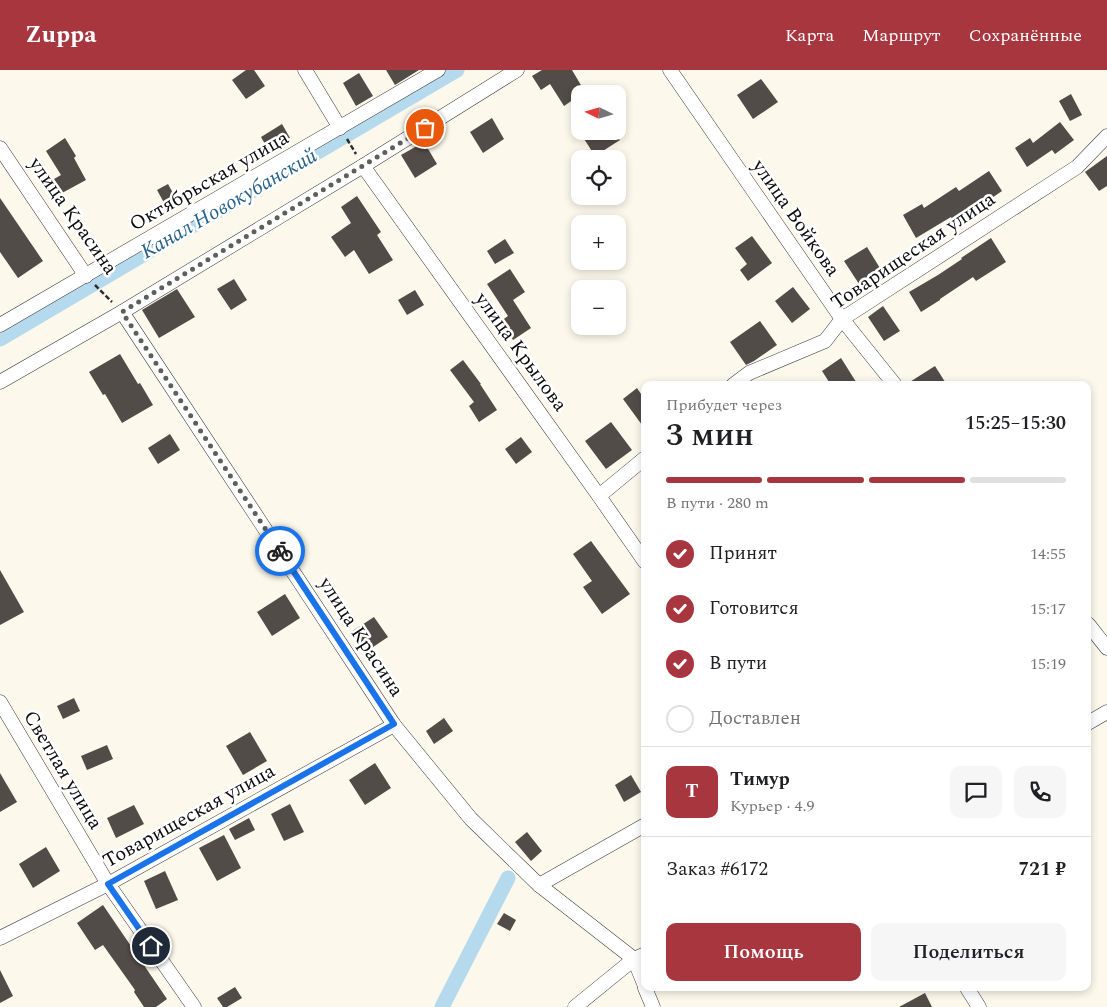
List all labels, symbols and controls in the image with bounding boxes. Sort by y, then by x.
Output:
text: Zuppa [25,17,97,53]
text: Карта [785,22,834,49]
text: Маршрут [862,22,941,49]
text: Сохранённые [969,22,1082,49]
north arrow [571,85,626,140]
map controls [571,85,626,335]
pin [404,107,446,149]
icon: bag [411,114,439,142]
street label: Октябрьская улица [124,123,295,239]
water label: Канал Новокубанский [135,140,323,268]
street label: улица Красина [21,150,125,281]
button: locate [571,150,626,205]
street label: улица Войкова [744,152,848,283]
street label: Товарищеская улица [825,185,1002,317]
button: + [571,215,626,270]
button: − [571,280,626,335]
street label: улица Крылова [467,285,575,418]
text: Прибудет через [666,393,782,417]
text: 15:25–15:30 [965,409,1066,438]
text: 3 мин [666,411,754,460]
text: В пути · 280 m [666,491,769,515]
courier [255,526,305,576]
icon: bike [266,537,294,565]
text: Принят [709,539,777,568]
icon: check [666,540,694,568]
text: 14:55 [1030,542,1066,566]
street label: улица Красина [310,570,411,703]
text: Готовится [709,594,799,623]
icon: check [666,595,694,623]
text: 15:17 [1030,597,1066,621]
text: В пути [709,649,767,678]
icon: check [666,650,694,678]
text: 15:19 [1030,652,1066,676]
text: Доставлен [709,704,801,733]
street label: Светлая улица [16,705,111,835]
street label: Товарищеская улица [97,756,281,876]
text: Тимур [730,765,790,794]
button: chat [950,766,1002,818]
button: phone [1014,766,1066,818]
text: Т [685,777,699,806]
text: Курьер · 4.9 [730,794,815,818]
text: Заказ #6172 [666,855,768,884]
text: 721 ₽ [1019,855,1066,884]
button: Помощь [666,923,861,981]
button: Поделиться [871,923,1066,981]
pin [130,925,172,967]
icon: home [137,932,165,960]

